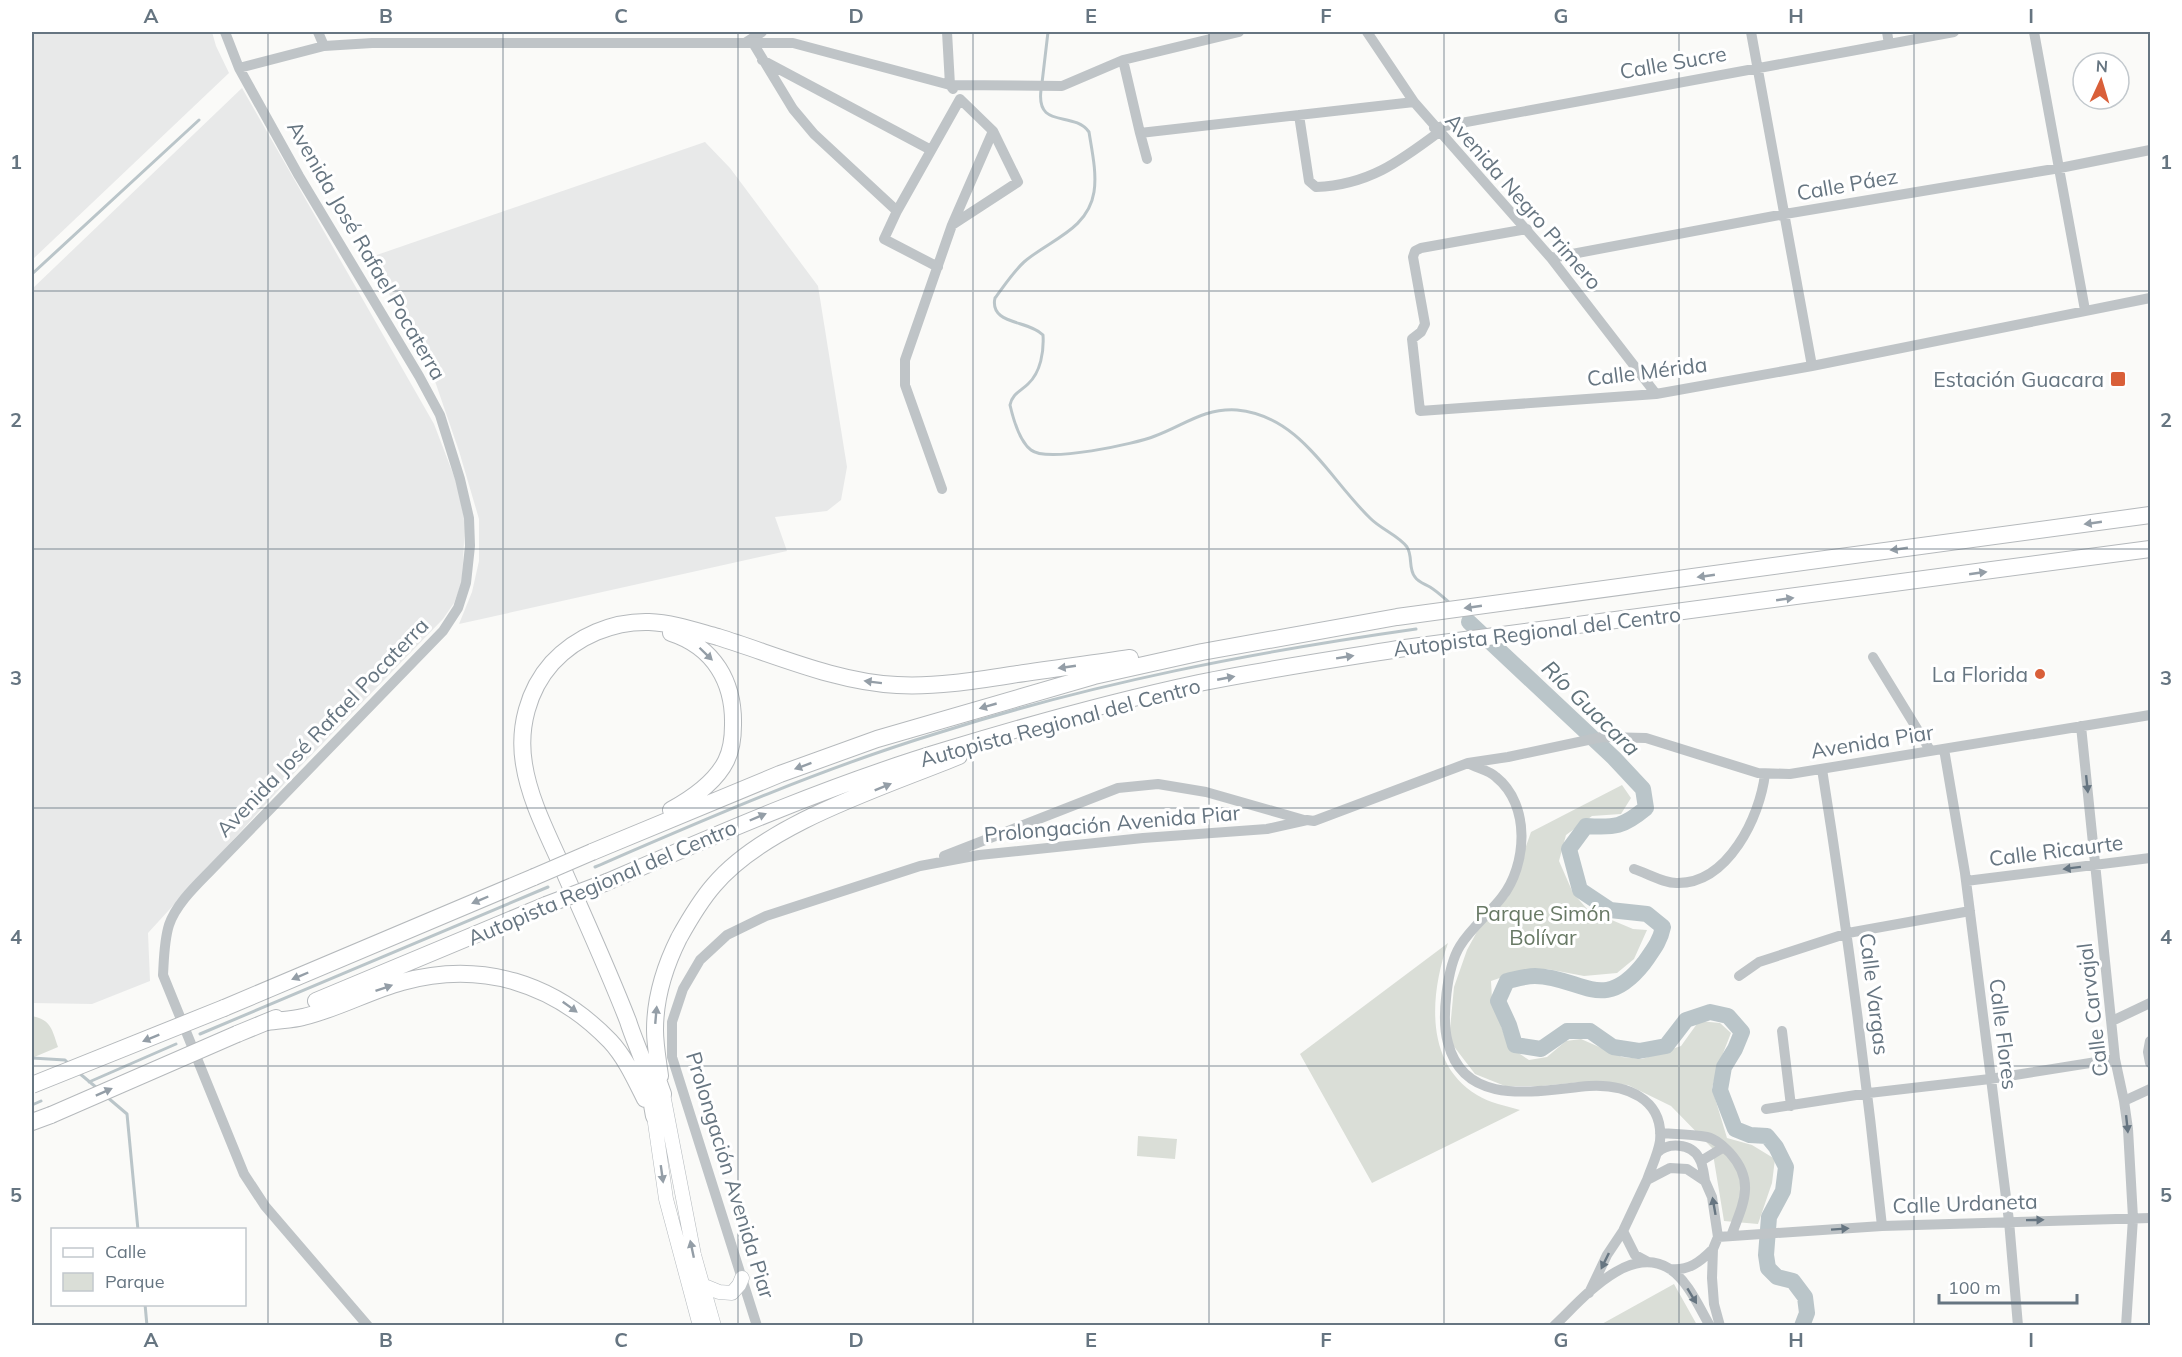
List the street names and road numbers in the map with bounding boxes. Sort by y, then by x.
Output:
street label: Calle Sucre [1618,40,1728,84]
street label: Avenida Negro Primero [1440,107,1608,295]
street label: Avenida José Rafael Pocaterra [282,116,452,384]
street label: Calle Páez [1794,162,1900,206]
street label: Calle Mérida [1585,351,1709,391]
street label: Autopista Regional del Centro [1392,600,1682,662]
street label: Avenida José Rafael Pocaterra [210,612,434,842]
street label: Autopista Regional del Centro [917,672,1203,772]
street label: Avenida Piar [1809,718,1936,764]
street label: Prolongación Avenida Piar [983,799,1241,847]
street label: Autopista Regional del Centro [464,813,740,951]
street label: Calle Ricaurte [1987,829,2125,871]
street label: Calle Vargas [1855,931,1895,1057]
street label: Calle Carvajal [2071,942,2113,1078]
street label: Calle Flores [1984,977,2024,1091]
street label: Prolongación Avenida Piar [681,1048,781,1302]
street label: Calle Urdaneta [1892,1187,2038,1219]

